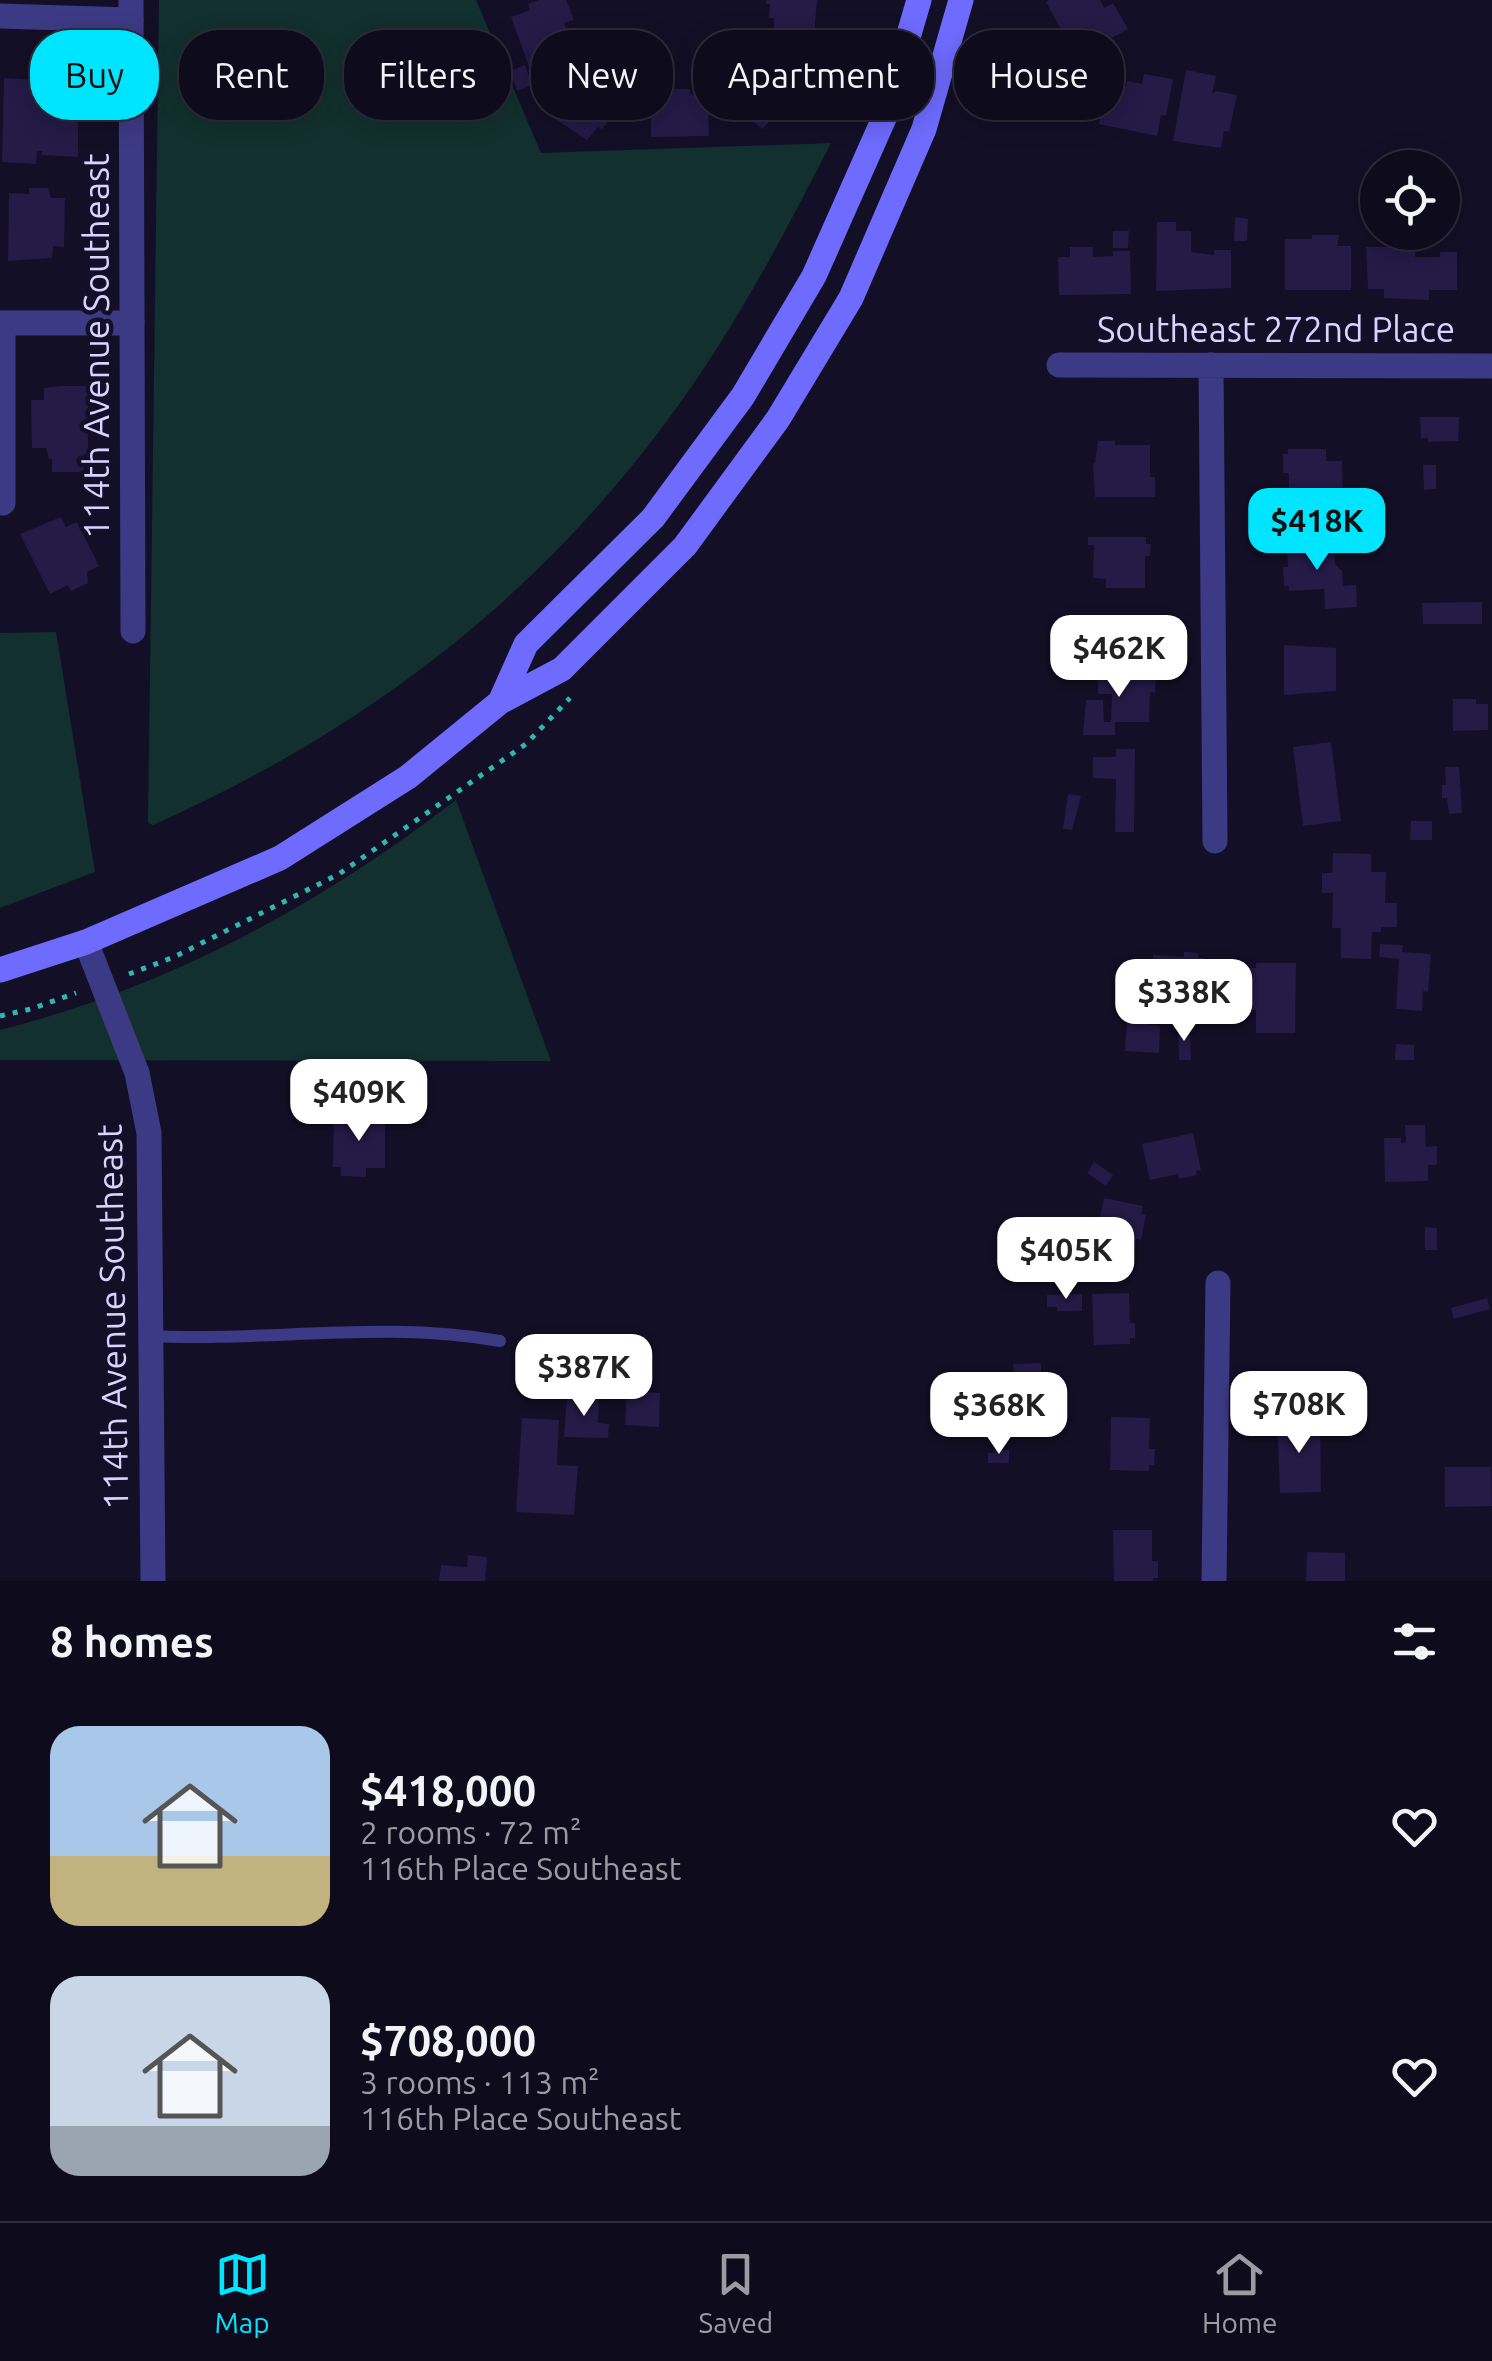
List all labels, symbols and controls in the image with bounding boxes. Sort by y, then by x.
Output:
chip: Buy [30,30,159,120]
chip: Rent [179,30,324,120]
chip: Filters [344,30,511,120]
chip: New [531,30,673,120]
chip: Apartment [693,30,934,120]
chip: House [954,30,1124,120]
map controls [1360,150,1460,250]
button: locate [1360,150,1460,250]
street label: 114th Avenue Southeast [76,153,116,539]
street label: Southeast 272nd Place [1097,309,1455,349]
pin: $418K [1247,488,1387,573]
text: $418K [1270,502,1364,538]
pin: $462K [1049,615,1189,700]
text: $462K [1072,629,1166,665]
pin: $338K [1114,959,1254,1044]
text: $338K [1137,973,1231,1009]
pin: $409K [289,1059,429,1144]
text: $409K [312,1073,406,1109]
street label: 114th Avenue Southeast [89,1124,135,1510]
pin: $405K [996,1217,1136,1302]
text: $405K [1019,1231,1113,1267]
pin: $387K [514,1334,654,1419]
text: $387K [537,1348,631,1384]
pin: $708K [1229,1371,1369,1456]
pin: $368K [929,1372,1069,1457]
text: $708K [1252,1385,1346,1421]
text: $368K [952,1386,1046,1422]
icon: filters [1387,1614,1442,1669]
text: 8 homes [50,1618,214,1665]
icon: home [130,1766,250,1886]
text: $418,000 [360,1767,536,1814]
icon: heart [1387,1799,1442,1854]
text: 2 rooms · 72 m² [360,1814,581,1850]
text: 116th Place Southeast [360,1850,681,1886]
icon: home [130,2016,250,2136]
text: $708,000 [360,2017,536,2064]
icon: heart [1387,2049,1442,2104]
text: 3 rooms · 113 m² [360,2064,600,2100]
text: 116th Place Southeast [360,2100,681,2136]
tab: Map [214,2247,270,2338]
tab: Saved [699,2247,773,2338]
tab: Home [1202,2247,1278,2338]

